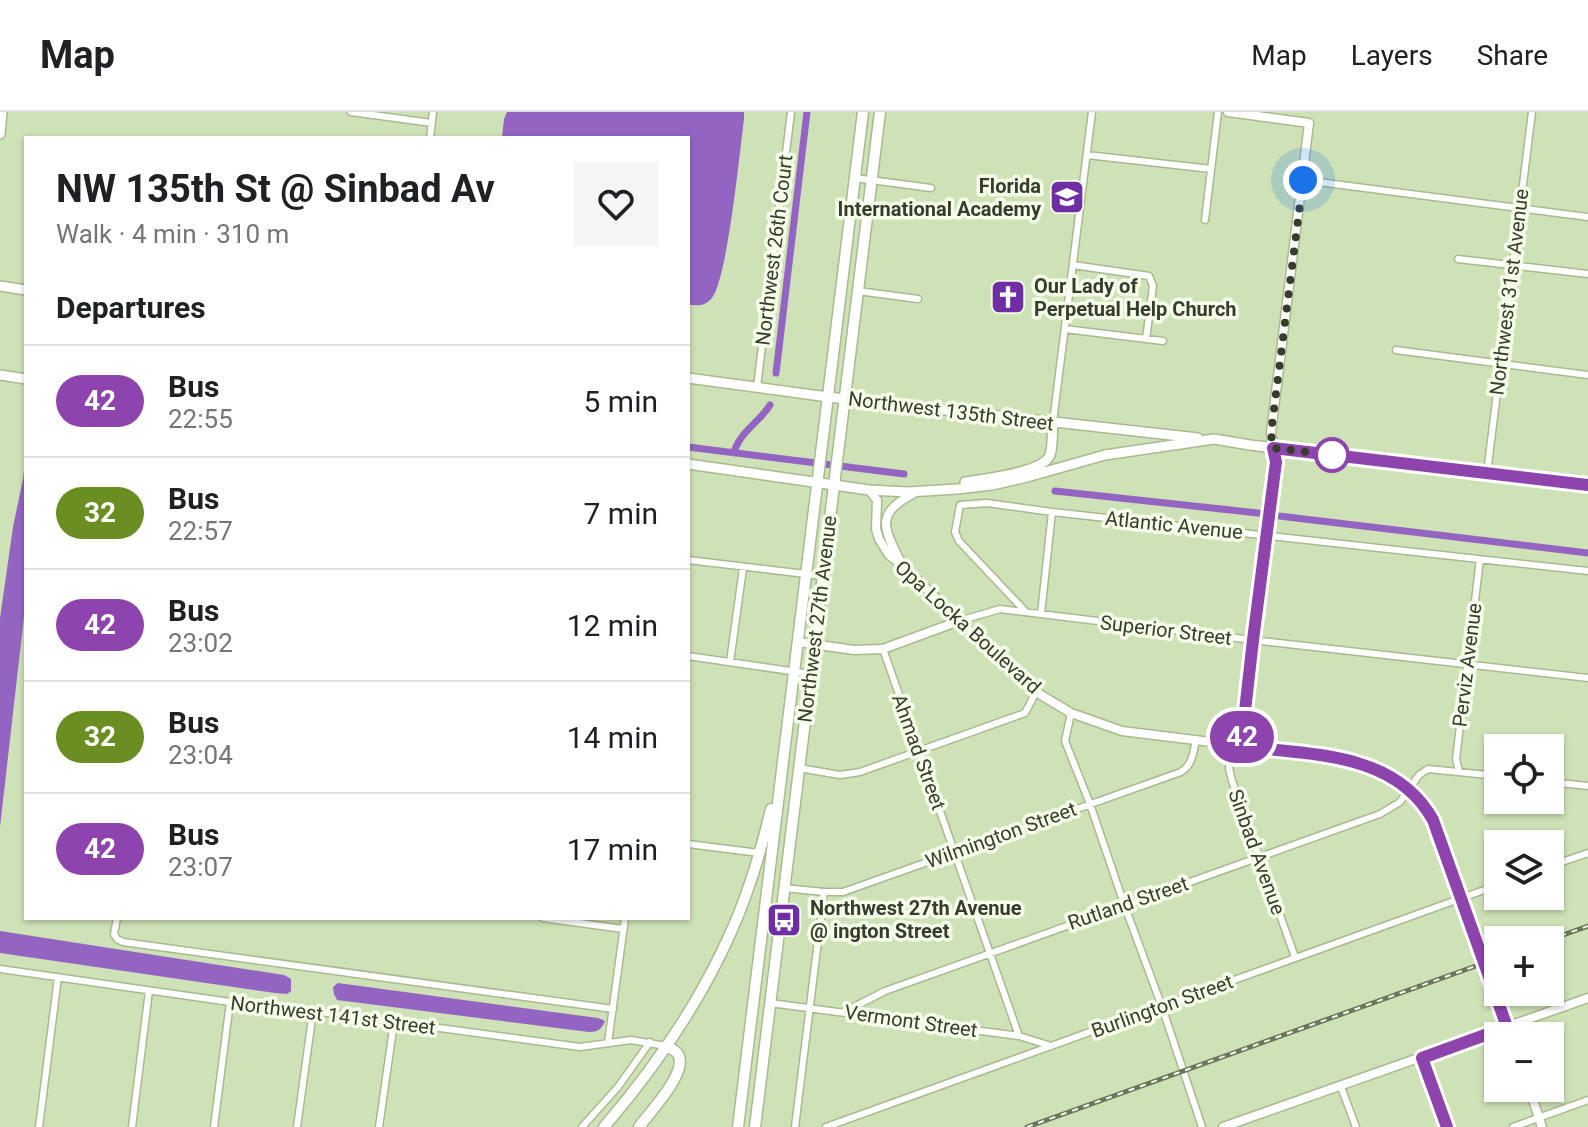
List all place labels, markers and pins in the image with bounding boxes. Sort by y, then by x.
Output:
place label: Florida International Academy [838,174,1042,221]
school or university icon: Florida International Academy [1048,178,1086,216]
place label: Our Lady of Perpetual Help Church [1034,274,1237,321]
church icon: Our Lady of Perpetual Help Church [989,278,1027,316]
unlabelled marker [1315,438,1349,472]
place label: Northwest 27th Avenue @ ington Street [810,896,1022,943]
bus stop icon: Northwest 27th Avenue @ ington Street [765,901,803,939]

